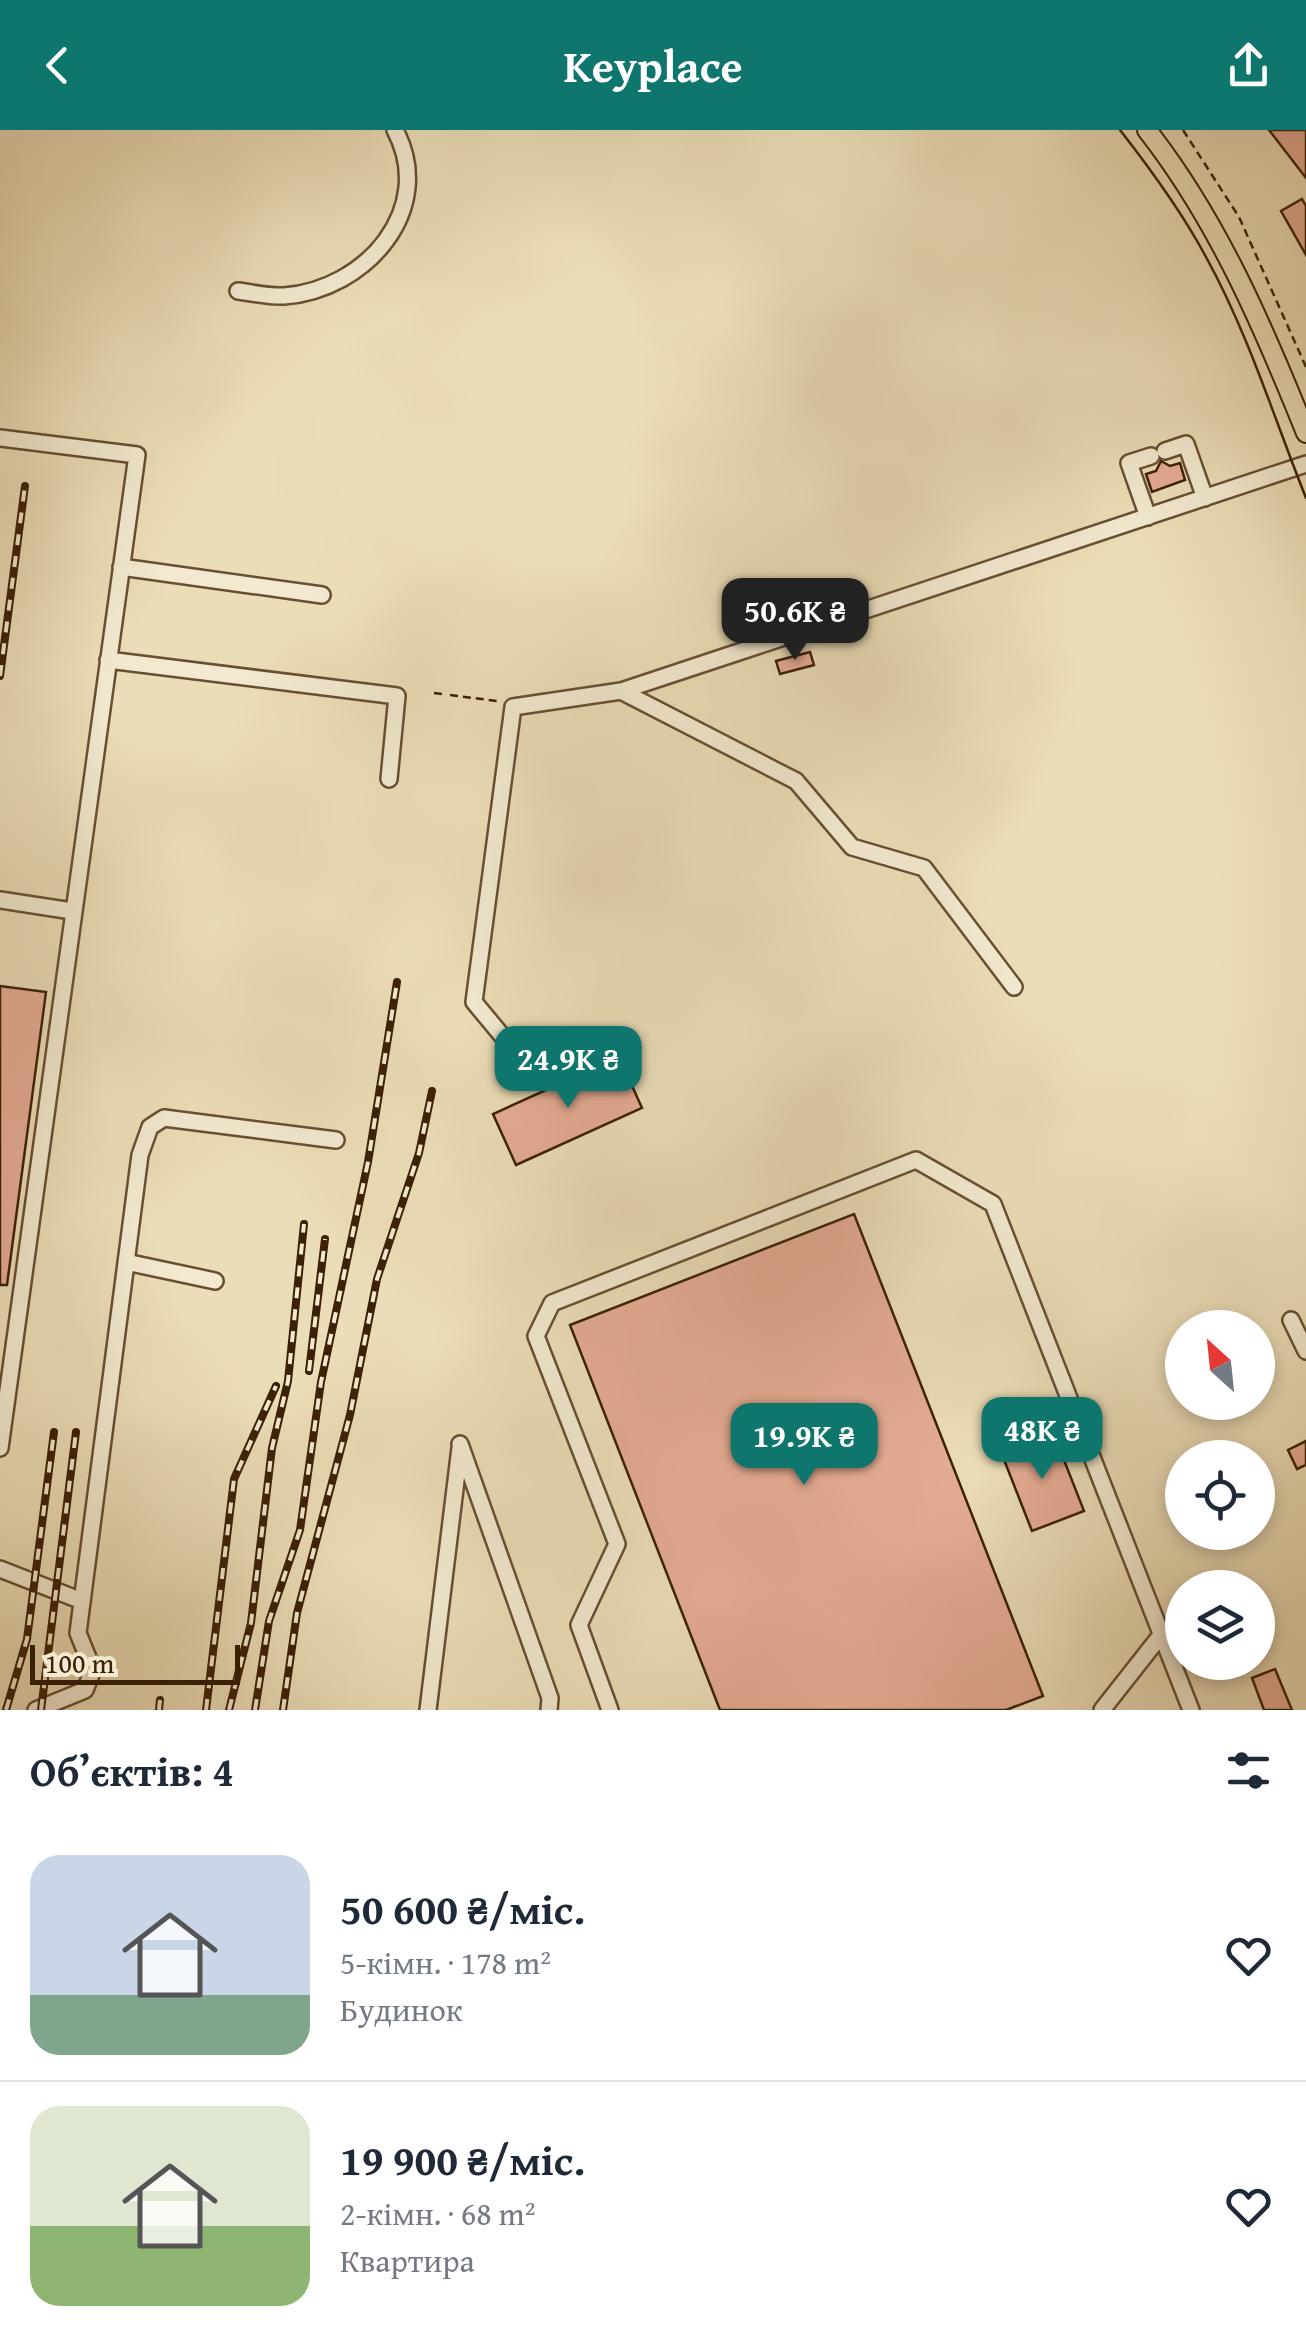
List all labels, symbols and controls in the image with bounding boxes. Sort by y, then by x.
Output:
text: Keyplace [563,33,743,98]
icon: back [30,38,85,93]
icon: share [1221,38,1276,93]
pin: 50.6K ₴ [703,578,887,663]
text: 50.6K ₴ [744,587,846,634]
pin: 24.9K ₴ [476,1026,660,1111]
text: 24.9K ₴ [517,1035,619,1082]
north arrow [1165,1310,1275,1420]
map controls [1165,1310,1275,1680]
pin: 48K ₴ [972,1397,1112,1482]
pin: 19.9K ₴ [712,1403,896,1488]
text: 48K ₴ [1004,1406,1081,1453]
text: 19.9K ₴ [753,1412,855,1459]
button: locate [1165,1440,1275,1550]
button: layers [1165,1570,1275,1680]
scale bar [30,1640,240,1684]
text: 100 m [45,1642,114,1683]
text: Об’єктів: 4 [30,1740,234,1801]
icon: filters [1221,1743,1276,1798]
text: 50 600 ₴/міс. [340,1878,585,1939]
icon: home [110,1895,230,2015]
icon: heart [1221,1928,1276,1983]
text: 5-кімн. · 178 m² [340,1939,551,1986]
text: Будинок [340,1986,463,2033]
text: 19 900 ₴/міс. [340,2129,585,2190]
icon: home [110,2146,230,2266]
icon: heart [1221,2179,1276,2234]
text: 2-кімн. · 68 m² [340,2190,536,2237]
text: Квартира [340,2237,475,2284]

